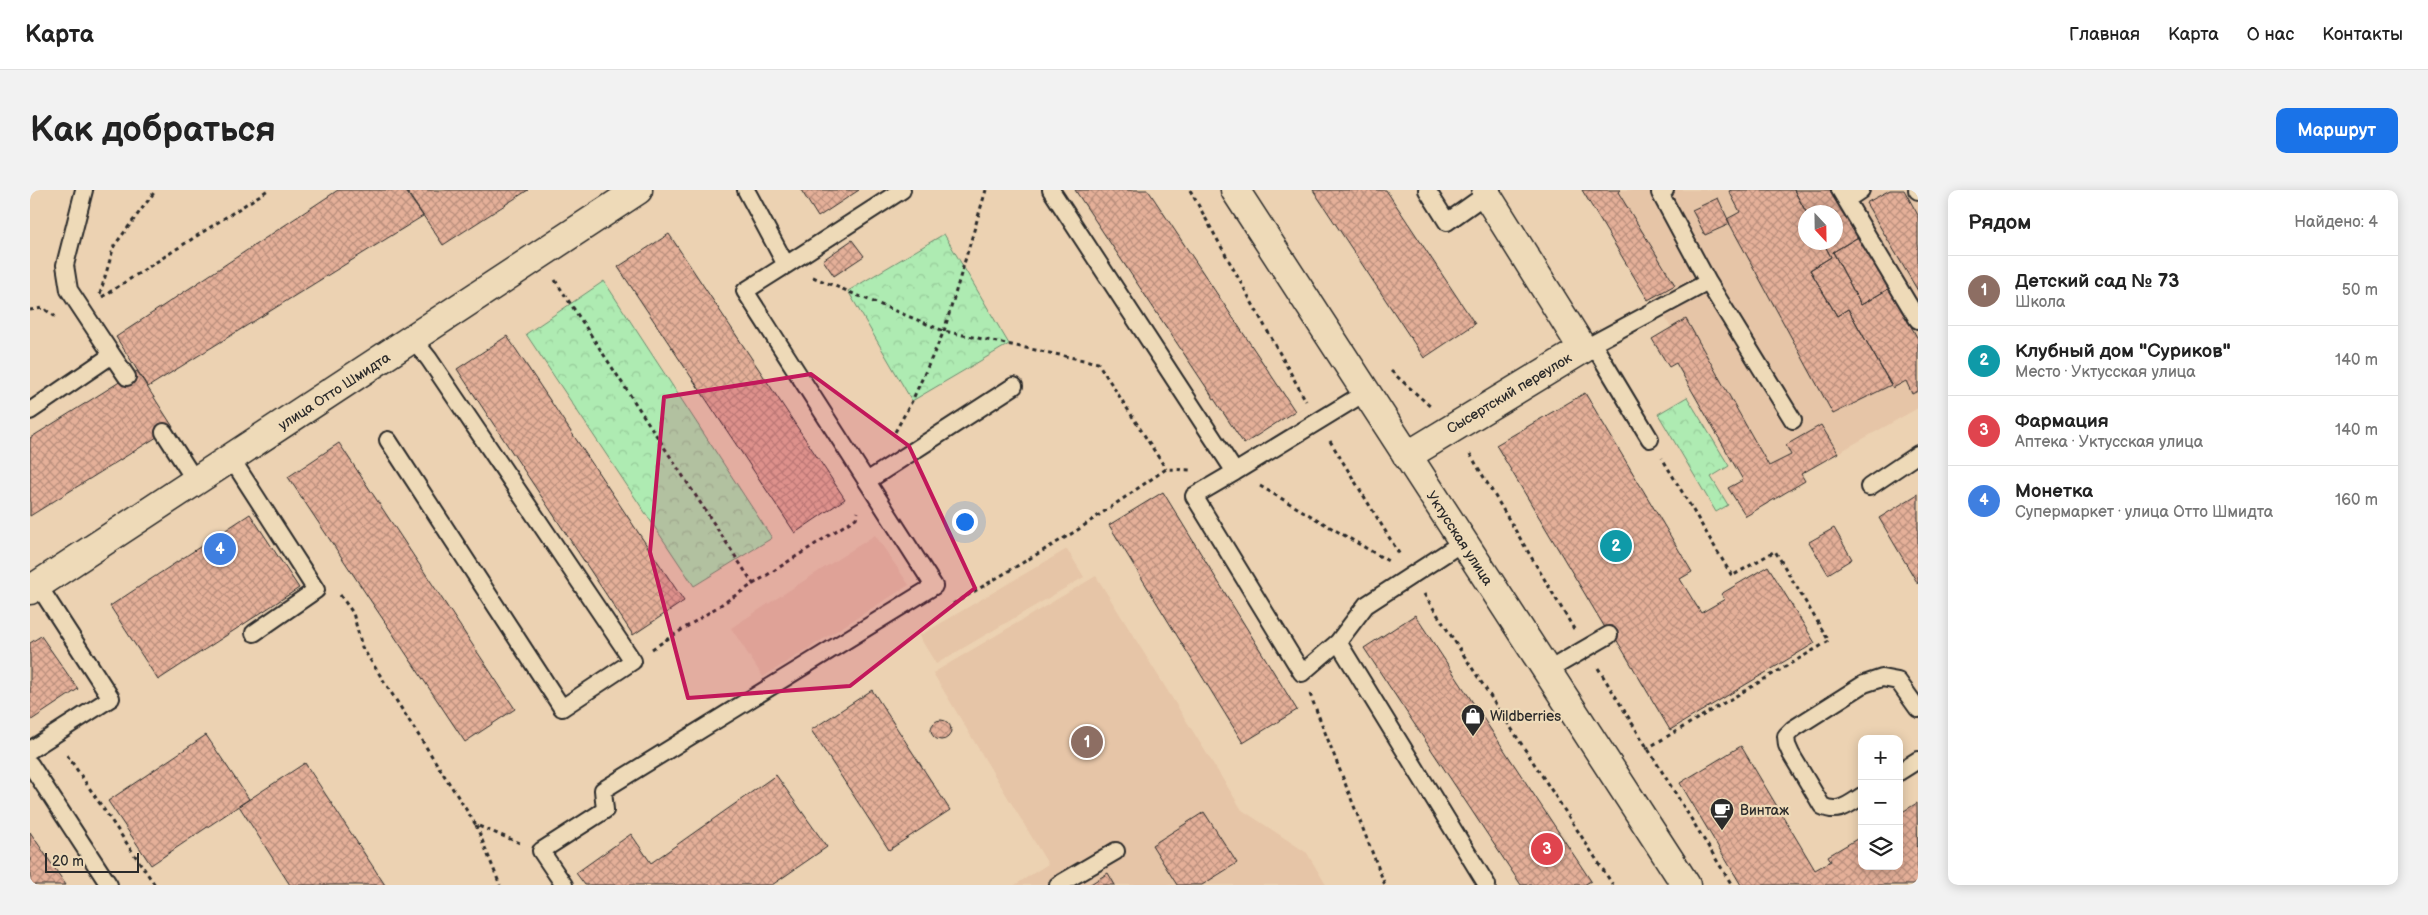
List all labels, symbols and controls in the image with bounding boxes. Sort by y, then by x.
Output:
text: Карта [25,20,94,49]
text: Главная [2069,24,2140,45]
text: Карта [2168,24,2219,45]
text: О нас [2247,24,2294,45]
text: Контакты [2322,24,2403,45]
button: Маршрут [2276,108,2398,153]
text: Как добраться [30,109,276,152]
north arrow [1798,205,1843,250]
text: Рядом [1968,210,2031,235]
text: Найдено: 4 [2294,213,2378,232]
text: Детский сад № 73 [2015,270,2179,293]
text: 1 [1981,281,1987,300]
text: 50 m [2342,281,2378,300]
text: Школа [2015,293,2065,312]
text: Клубный дом "Суриков" [2015,340,2231,363]
street label: улица Отто Шмидта [275,348,394,434]
street label: Сысертский переулок [1444,349,1575,437]
text: 2 [1979,351,1989,370]
text: 140 m [2335,351,2378,370]
text: Место · Уктусская улица [2015,363,2196,382]
text: Фармация [2015,410,2109,433]
text: 3 [1979,421,1989,440]
text: 140 m [2335,421,2378,440]
text: Аптека · Уктусская улица [2015,433,2203,452]
text: Монетка [2015,480,2093,503]
street label: Уктусская улица [1423,488,1497,589]
text: 4 [1979,491,1989,510]
text: 160 m [2335,491,2378,510]
text: Супермаркет · улица Отто Шмидта [2015,503,2273,522]
your location [952,509,978,535]
pin: 2 [1600,527,1632,565]
pin: 4 [204,530,236,568]
shop icon: Wildberries [1460,703,1486,737]
place label: Wildberries [1490,708,1561,725]
pin: 1 [1071,723,1103,761]
map controls [1858,735,1903,870]
button: + [1858,735,1903,780]
button: − [1858,780,1903,825]
cafe icon: Винтаж [1709,797,1735,831]
place label: Винтаж [1740,802,1789,819]
button: layers [1858,825,1903,870]
pin: 3 [1531,830,1563,868]
scale bar [45,850,139,873]
text: 20 m [52,853,84,870]

